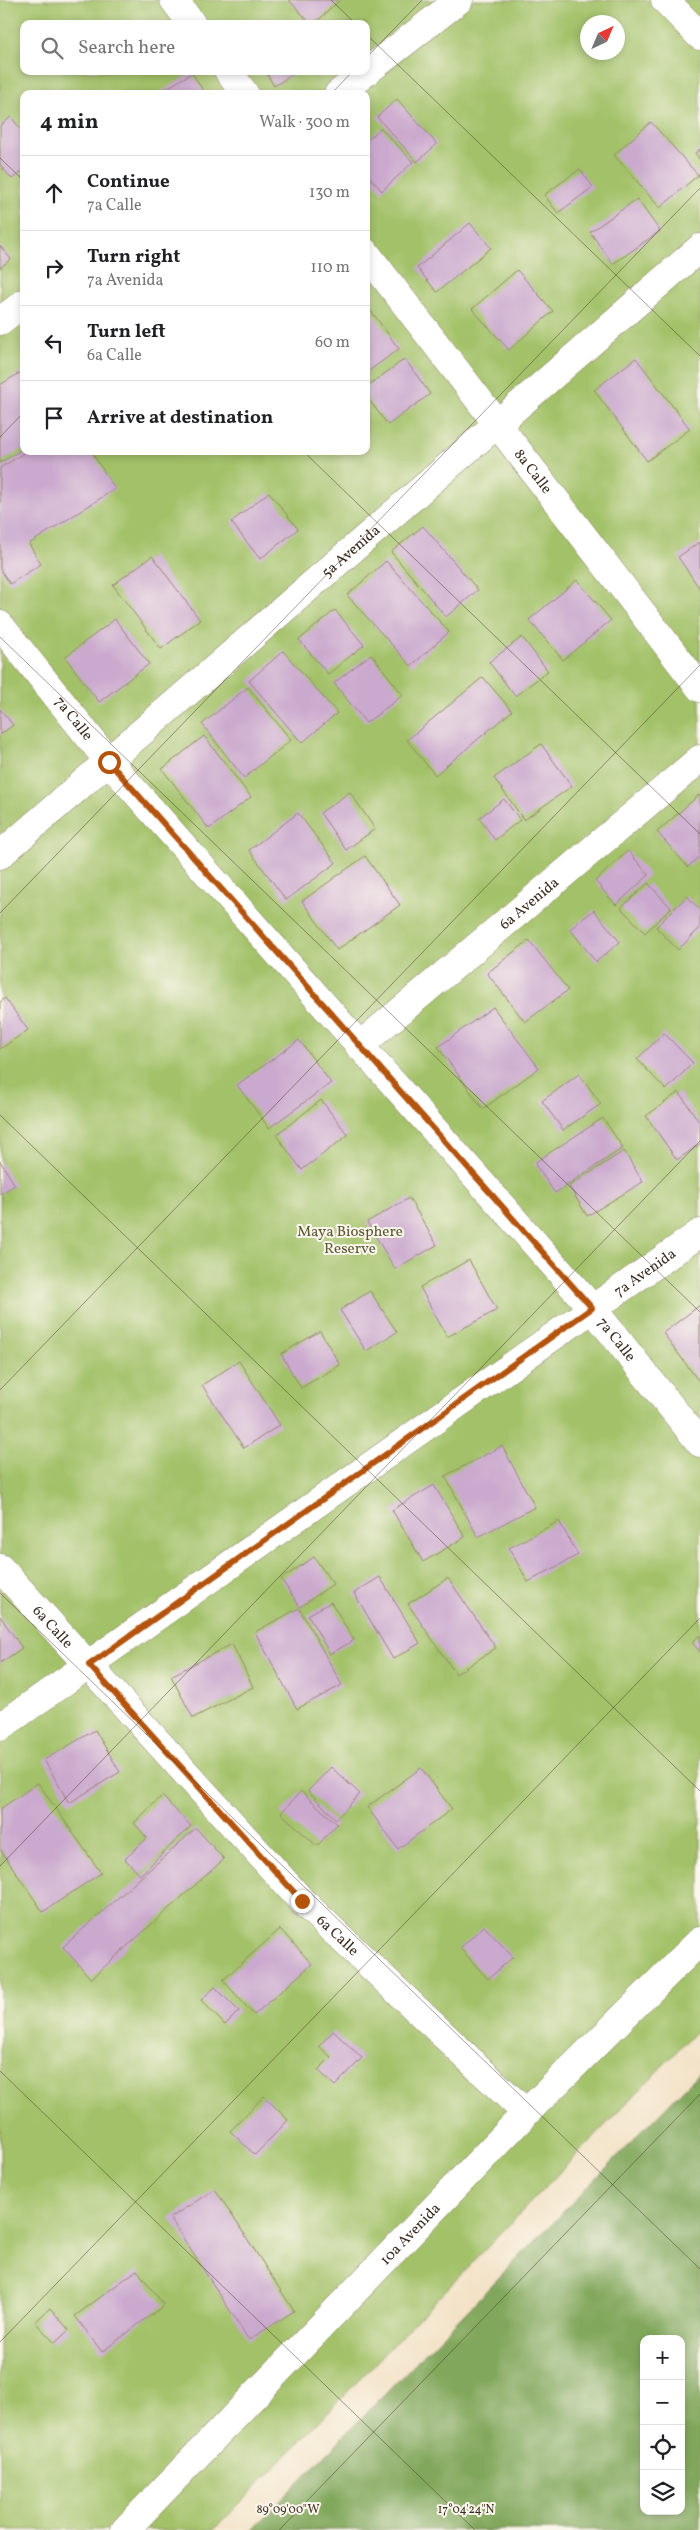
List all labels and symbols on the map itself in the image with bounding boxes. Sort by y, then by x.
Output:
north arrow [580,15,625,60]
street label: 8a Calle [508,445,556,499]
street label: 5a Avenida [318,521,386,584]
street label: 7a Calle [49,692,97,746]
route start [98,751,121,774]
street label: 6a Avenida [495,873,564,935]
park label: Maya Biosphere Reserve [297,1222,403,1260]
street label: 7a Avenida [610,1244,681,1303]
street label: 7a Calle [592,1314,640,1367]
street label: 6a Calle [27,1601,77,1654]
route end [291,1890,314,1913]
street label: 6a Calle [311,1911,363,1961]
street label: 10a Avenida [376,2199,446,2271]
text: 89°09'00"W [257,2502,319,2518]
text: 17°04'24"N [438,2502,494,2518]

